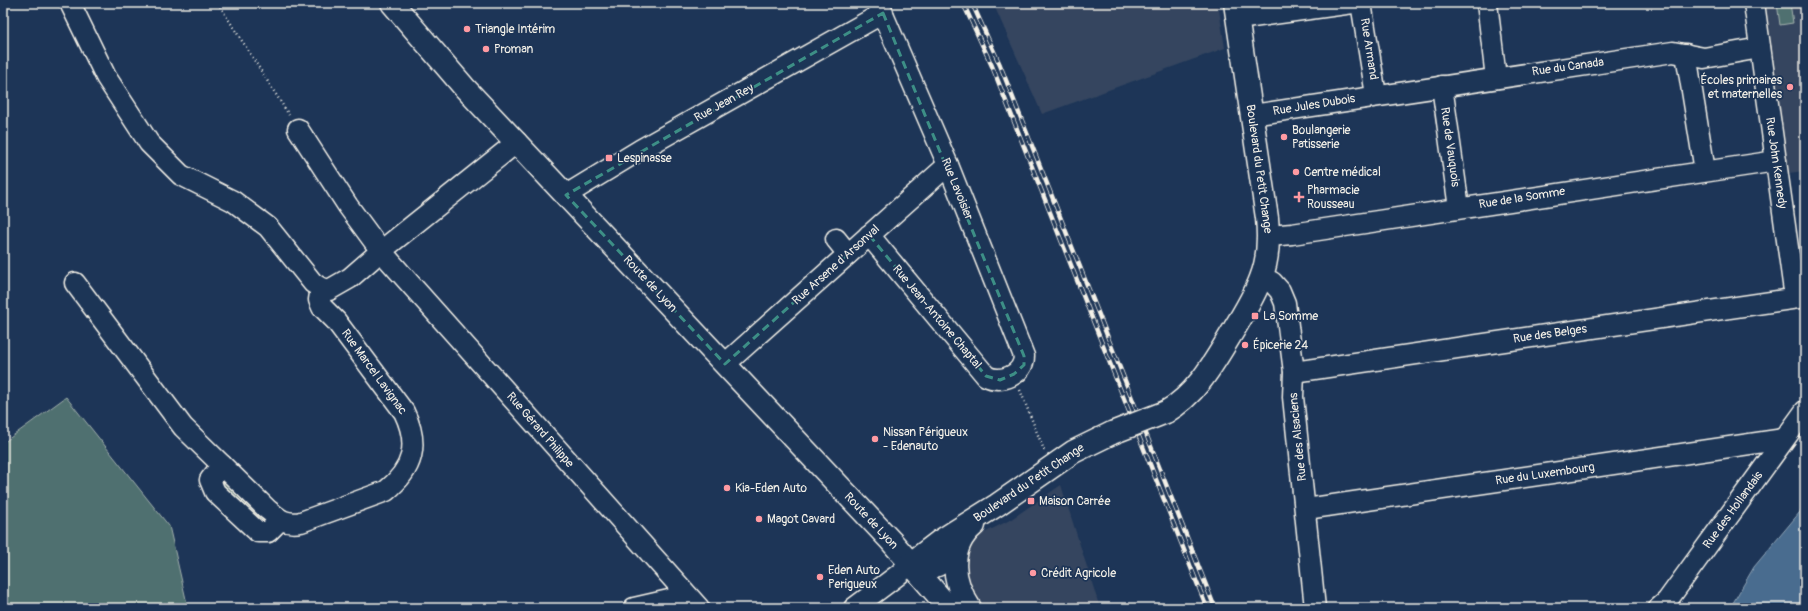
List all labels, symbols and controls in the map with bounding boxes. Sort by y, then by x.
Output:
street label: Rue Armand [1357,17,1381,81]
place label: Triangle Intérim [475,22,556,37]
marker: Triangle Intérim [462,24,472,34]
place label: Proman [494,42,533,57]
marker: Proman [481,44,491,54]
street label: Rue du Canada [1531,54,1605,79]
place label: Écoles primaires et maternelles [1701,72,1783,102]
street label: Rue Jean Rey [692,80,756,126]
marker: Écoles primaires et maternelles [1785,82,1795,92]
street label: Rue Jules Dubois [1272,91,1357,119]
street label: Boulevard du Petit Change [1243,104,1275,234]
street label: Rue de Vauquois [1437,106,1463,188]
street label: Rue John Kennedy [1762,116,1790,210]
place label: Boulangerie Patisserie [1292,123,1351,152]
marker: Boulangerie Patisserie [1279,132,1289,142]
place label: Lespinasse [617,151,672,166]
marker: Lespinasse [604,153,614,163]
street label: Rue Lavoisier [938,156,976,223]
place label: Centre médical [1304,165,1381,180]
marker: Centre médical [1291,167,1301,177]
place label: Pharmacie Rousseau [1307,183,1360,212]
street label: Rue de la Somme [1478,184,1566,212]
marker: Pharmacie Rousseau [1294,192,1304,202]
street label: Rue Arsene d'Arsonval [789,222,883,308]
street label: Route de Lyon [620,252,680,316]
street label: Rue Jean-Antoine Chaptal [889,262,985,372]
place label: La Somme [1263,309,1318,324]
marker: La Somme [1250,311,1260,321]
street label: Rue des Belges [1512,321,1588,347]
street label: Rue Marcel Lavignac [338,326,410,418]
place label: Épicerie 24 [1253,337,1308,353]
marker: Épicerie 24 [1240,340,1250,350]
street label: Rue Gérard Philippe [503,389,577,471]
street label: Rue des Alsaciens [1286,391,1310,482]
place label: Nissan Périgueux - Edenauto [883,425,968,454]
marker: Nissan Périgueux - Edenauto [870,434,880,444]
street label: Boulevard du Petit Change [971,440,1087,526]
street label: Rue du Luxembourg [1494,460,1596,488]
street label: Rue des Hollandais [1700,468,1767,552]
place label: Kia-Eden Auto [735,481,808,496]
marker: Kia-Eden Auto [722,483,732,493]
street label: Route de Lyon [841,489,901,553]
place label: Maison Carrée [1039,494,1110,509]
marker: Maison Carrée [1026,496,1036,506]
place label: Magot Cavard [767,512,835,527]
marker: Magot Cavard [754,514,764,524]
place label: Eden Auto Perigueux [828,563,880,592]
place label: Crédit Agricole [1041,566,1116,581]
marker: Crédit Agricole [1028,568,1038,578]
marker: Eden Auto Perigueux [815,572,825,582]

